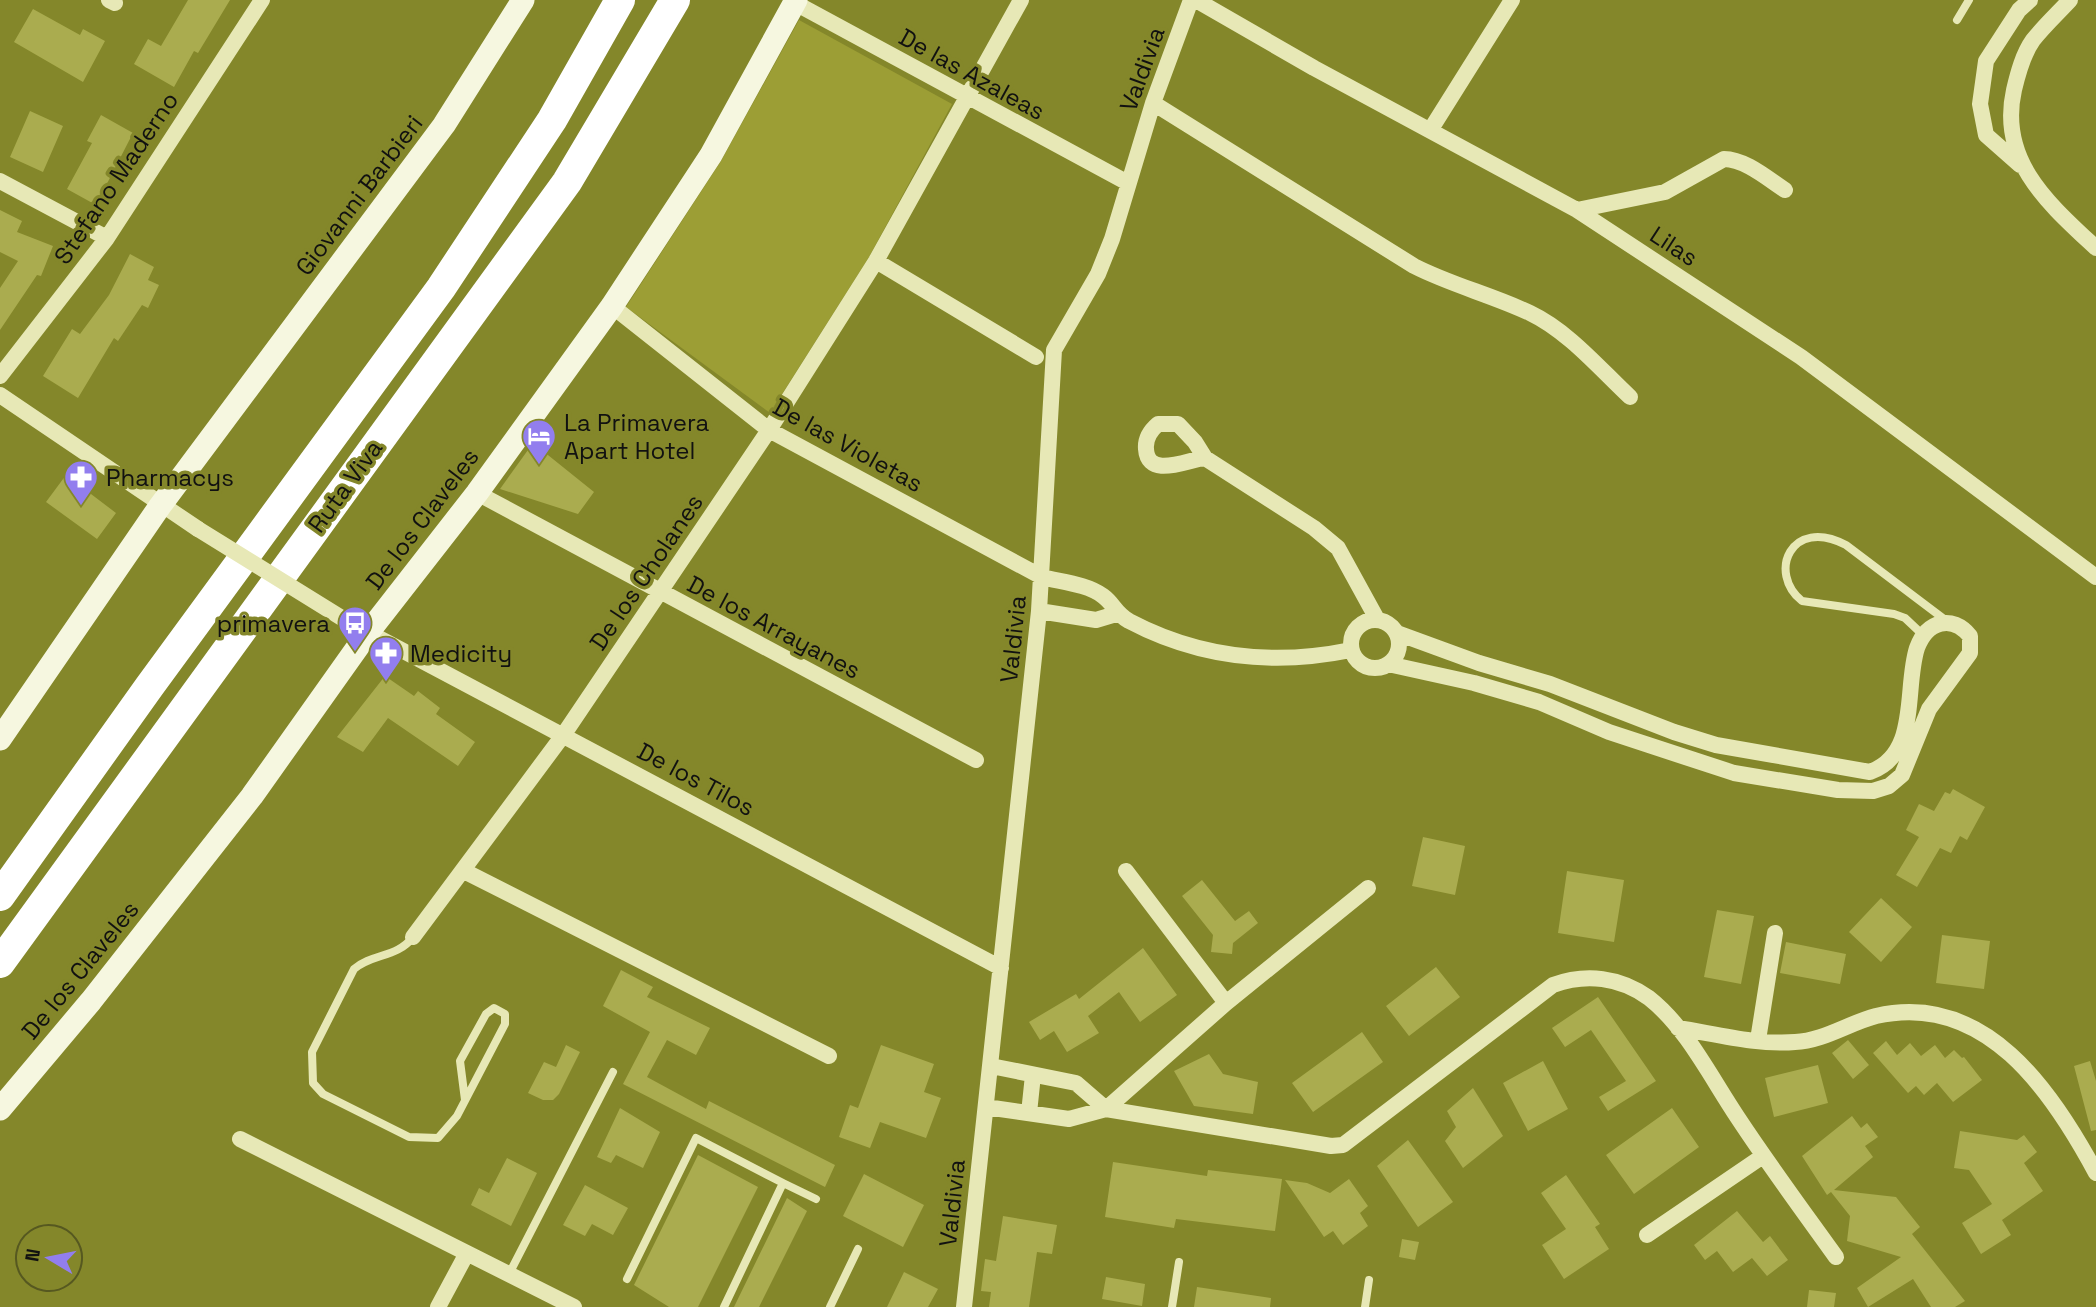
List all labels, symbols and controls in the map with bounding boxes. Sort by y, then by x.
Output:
street label: De las Azaleas [894,21,1050,127]
street label: Valdivia [1112,22,1172,115]
street label: Stefano Maderno [47,86,185,270]
street label: Giovanni Barbieri [289,109,429,281]
street label: Lilas [1644,219,1704,273]
street label: De las Violetas [768,391,928,499]
place label: La Primavera Apart Hotel [564,407,710,466]
hotel icon: La Primavera Apart Hotel [520,417,558,466]
street label: Ruta Viva [301,433,389,539]
street label: De los Claveles [359,442,485,596]
pharmacy icon: Pharmacys [62,458,100,507]
place label: Pharmacys [106,462,234,493]
street label: De los Cholanes [582,488,710,656]
street label: De los Arrayanes [682,568,866,686]
street label: Valdivia [993,594,1033,684]
bus stop icon: primavera [336,604,374,653]
place label: primavera [217,608,330,639]
pharmacy icon: Medicity [367,634,405,683]
place label: Medicity [410,638,512,669]
street label: De los Tilos [632,735,760,823]
street label: De los Claveles [15,894,145,1046]
street label: Valdivia [932,1158,972,1248]
north arrow [14,1223,84,1293]
text: N [19,1247,46,1264]

